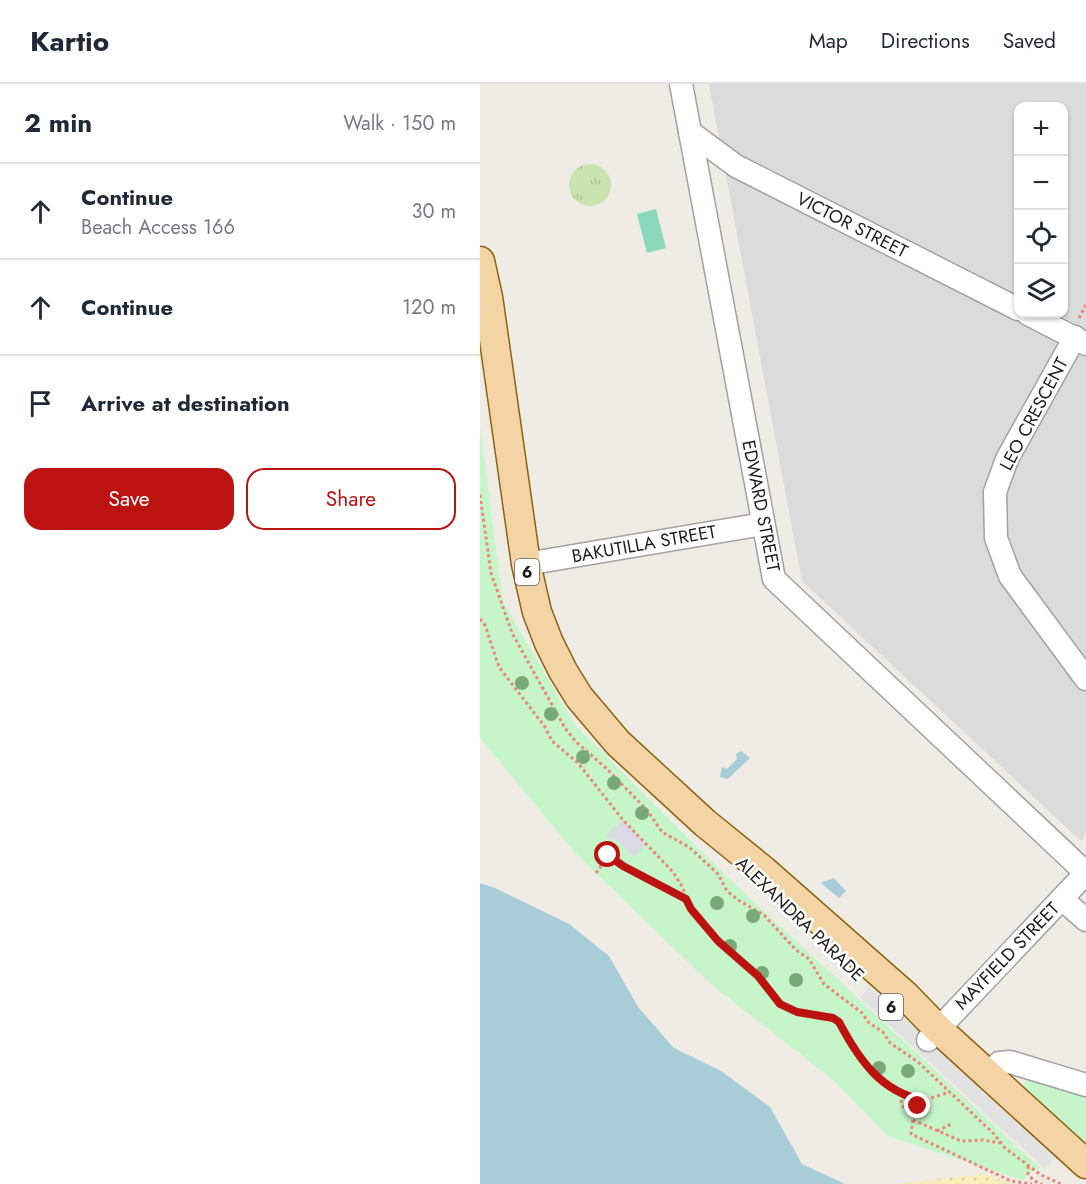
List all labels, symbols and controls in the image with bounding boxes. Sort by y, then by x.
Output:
text: Kartio [30,21,109,62]
text: Map [809,26,848,56]
text: Directions [881,26,970,56]
text: Saved [1003,26,1056,56]
map controls [1014,102,1068,318]
button: + [1014,102,1068,156]
text: 2 min [24,104,92,142]
text: Walk · 150 m [343,109,456,138]
button: − [1014,156,1068,210]
text: Continue [81,181,173,213]
street label: VICTOR STREET [792,186,913,265]
icon: ahead [24,195,57,228]
text: 30 m [411,197,456,226]
button: locate [1014,210,1068,264]
text: Beach Access 166 [81,213,235,242]
button: layers [1014,264,1068,318]
icon: ahead [24,291,57,324]
text: Continue [81,291,173,323]
text: 120 m [402,293,456,322]
street label: LEO CRESCENT [993,352,1075,475]
icon: arrive [24,387,57,420]
text: Arrive at destination [81,387,290,419]
street label: EDWARD STREET [735,438,787,575]
button: Save [24,468,234,530]
button: Share [246,468,456,530]
street label: BAKUTILLA STREET [570,518,719,570]
road number: 6 [515,559,539,585]
route start [594,841,620,867]
street label: ALEXANDRA PARADE [730,851,870,987]
street label: MAYFIELD STREET [949,896,1066,1016]
road number: 6 [879,994,903,1020]
route end [904,1092,930,1118]

